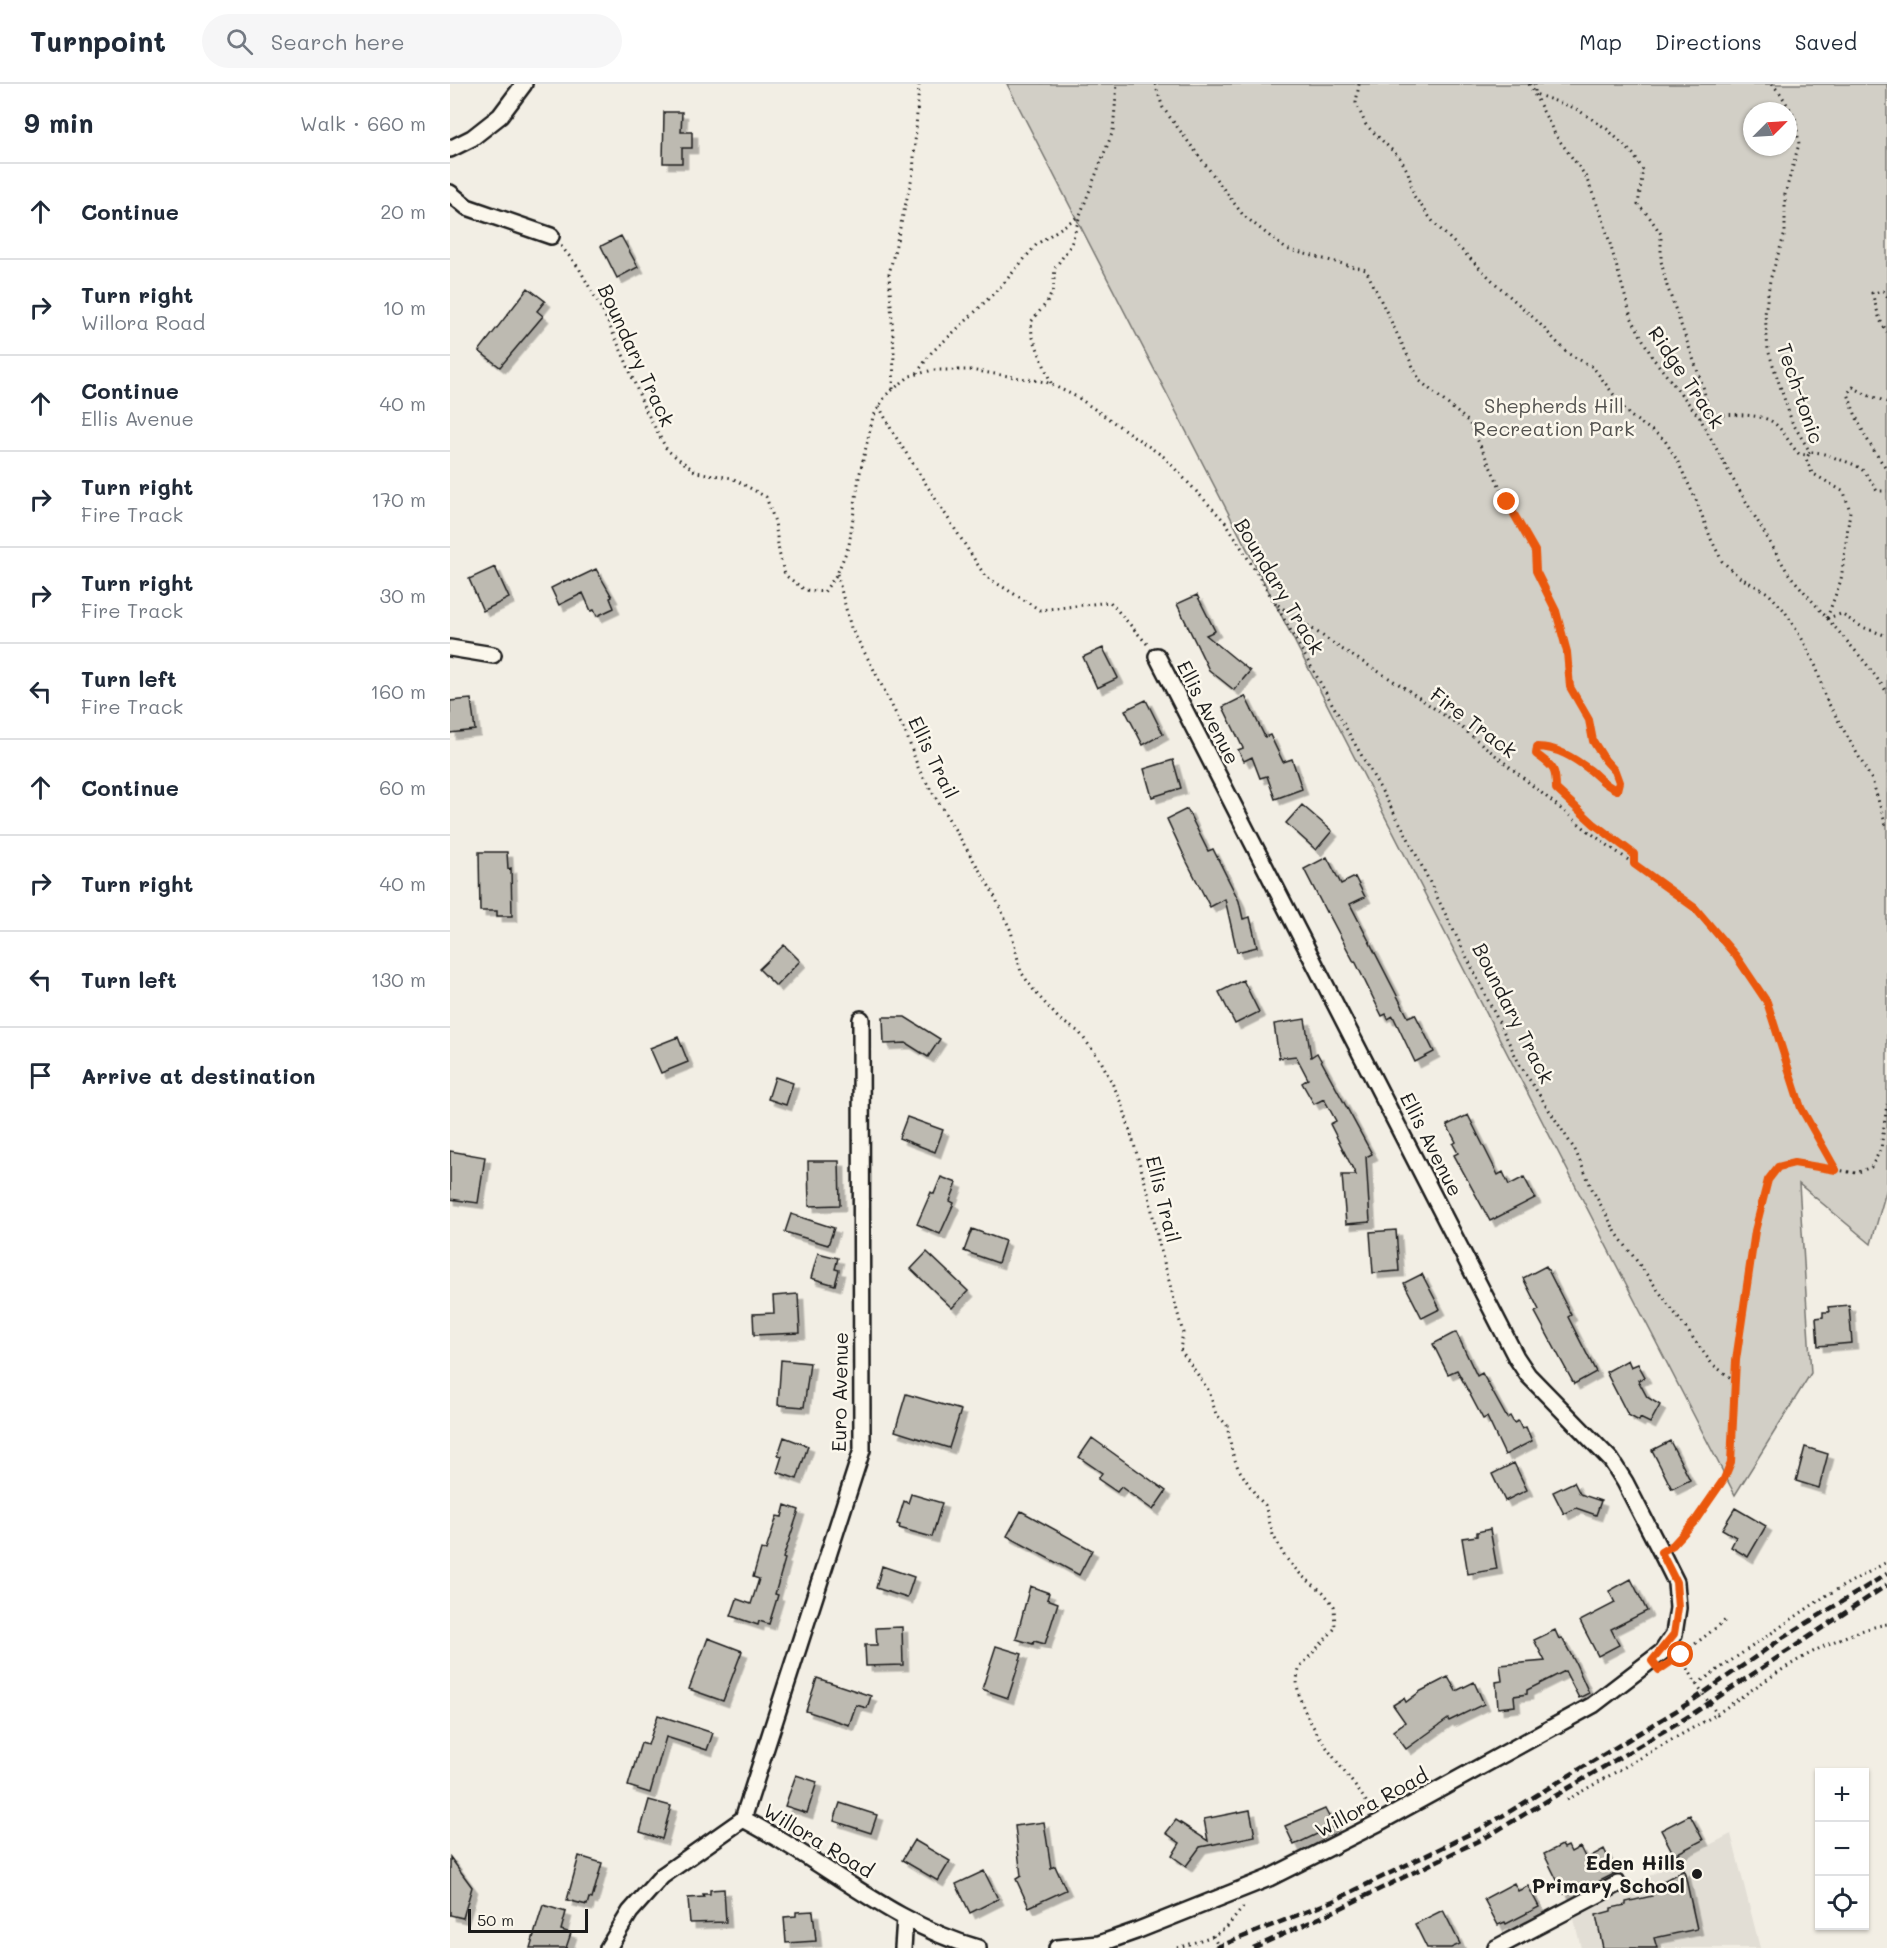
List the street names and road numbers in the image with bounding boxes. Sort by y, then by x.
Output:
street label: Boundary Track [593,280,681,430]
street label: Ridge Track [1643,321,1731,433]
street label: Tech-tonic [1772,339,1830,447]
street label: Boundary Track [1229,513,1331,659]
street label: Ellis Avenue [1172,656,1246,768]
street label: Fire Track [1425,681,1523,763]
street label: Ellis Trail [903,712,965,802]
street label: Boundary Track [1467,938,1561,1088]
street label: Ellis Avenue [1395,1088,1469,1200]
street label: Ellis Trail [1141,1153,1187,1245]
street label: Euro Avenue [825,1332,853,1452]
street label: Willora Road [1310,1761,1432,1843]
street label: Willora Road [759,1797,879,1883]

